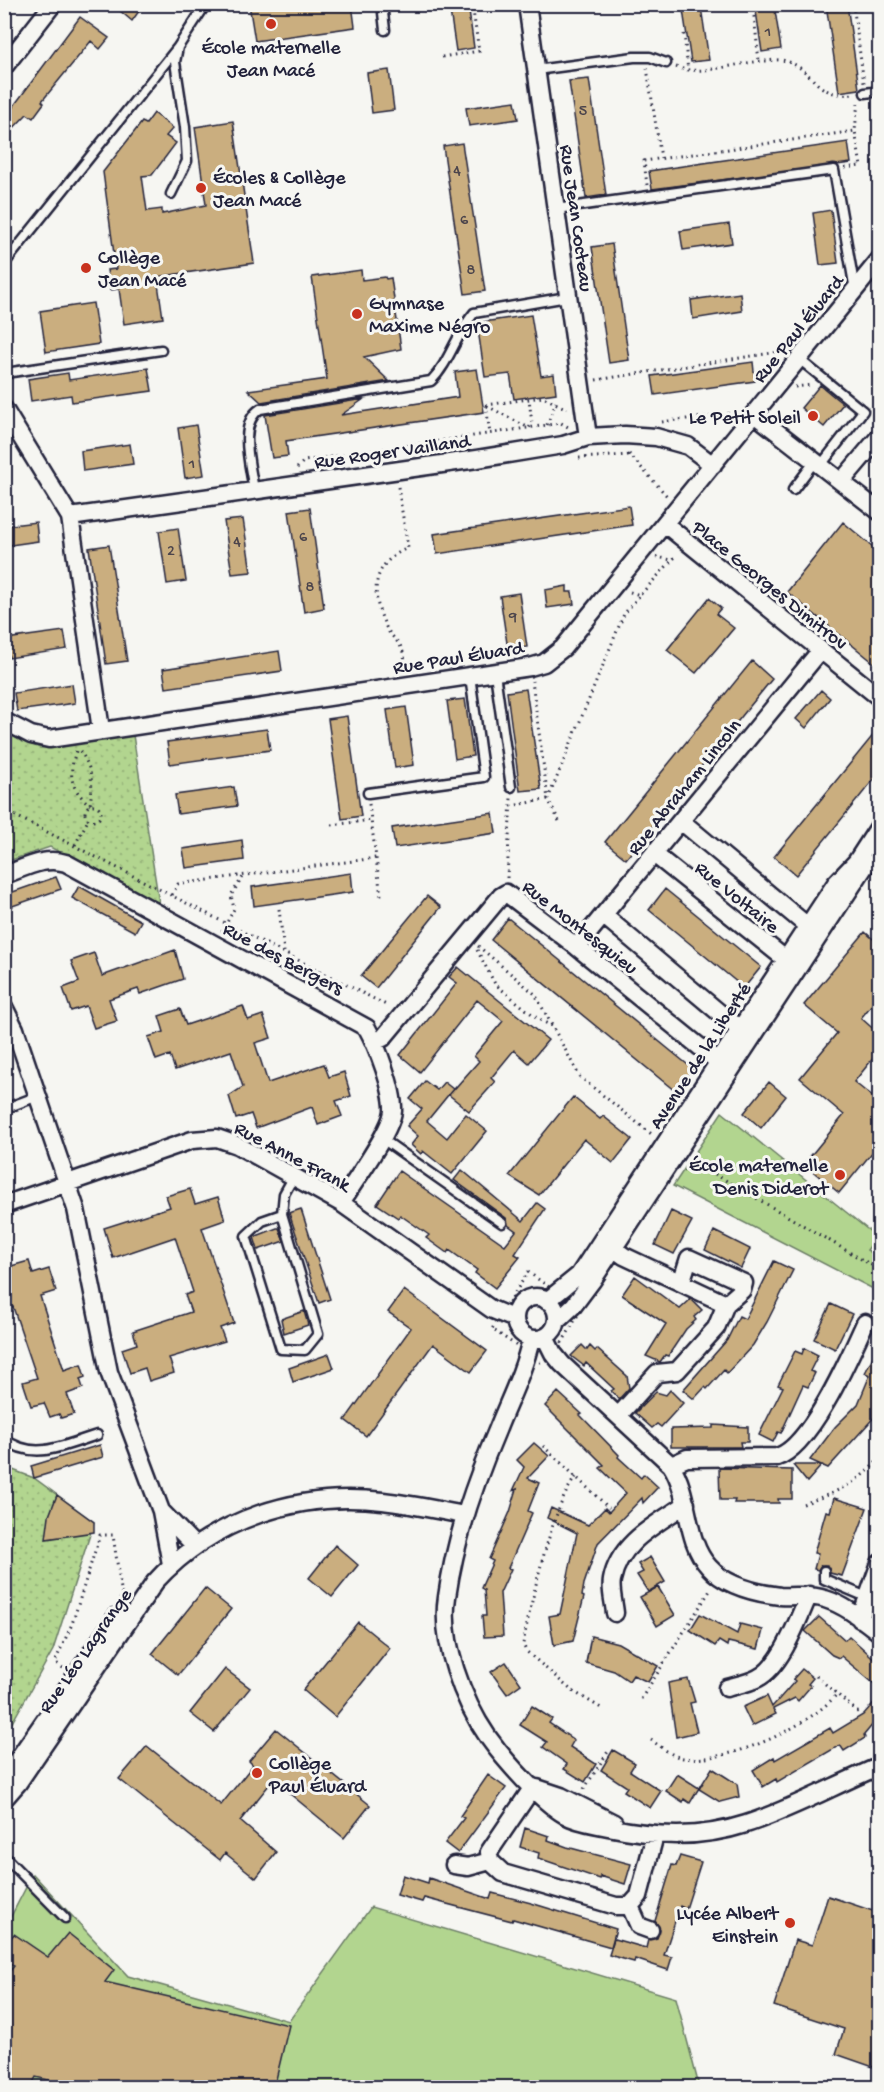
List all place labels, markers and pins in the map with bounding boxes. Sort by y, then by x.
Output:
marker: École maternelle Jean Macé [264,17,278,31]
place label: École maternelle Jean Macé [202,37,341,84]
place label: Écoles & Collège Jean Macé [213,167,346,214]
marker: Écoles & Collège Jean Macé [194,181,208,195]
place label: Collège Jean Macé [98,248,187,294]
marker: Collège Jean Macé [79,261,93,275]
place label: Gymnase Maxime Négro [369,294,490,340]
marker: Gymnase Maxime Négro [350,307,364,321]
place label: Le Petit Soleil [689,408,801,431]
marker: Le Petit Soleil [806,409,820,423]
place label: École maternelle Denis Diderot [689,1155,830,1202]
marker: École maternelle Denis Diderot [833,1168,847,1182]
place label: Collège Paul Éluard [268,1754,368,1800]
marker: Collège Paul Éluard [250,1766,264,1780]
place label: Lycée Albert Einstein [676,1904,780,1950]
marker: Lycée Albert Einstein [783,1916,797,1930]

